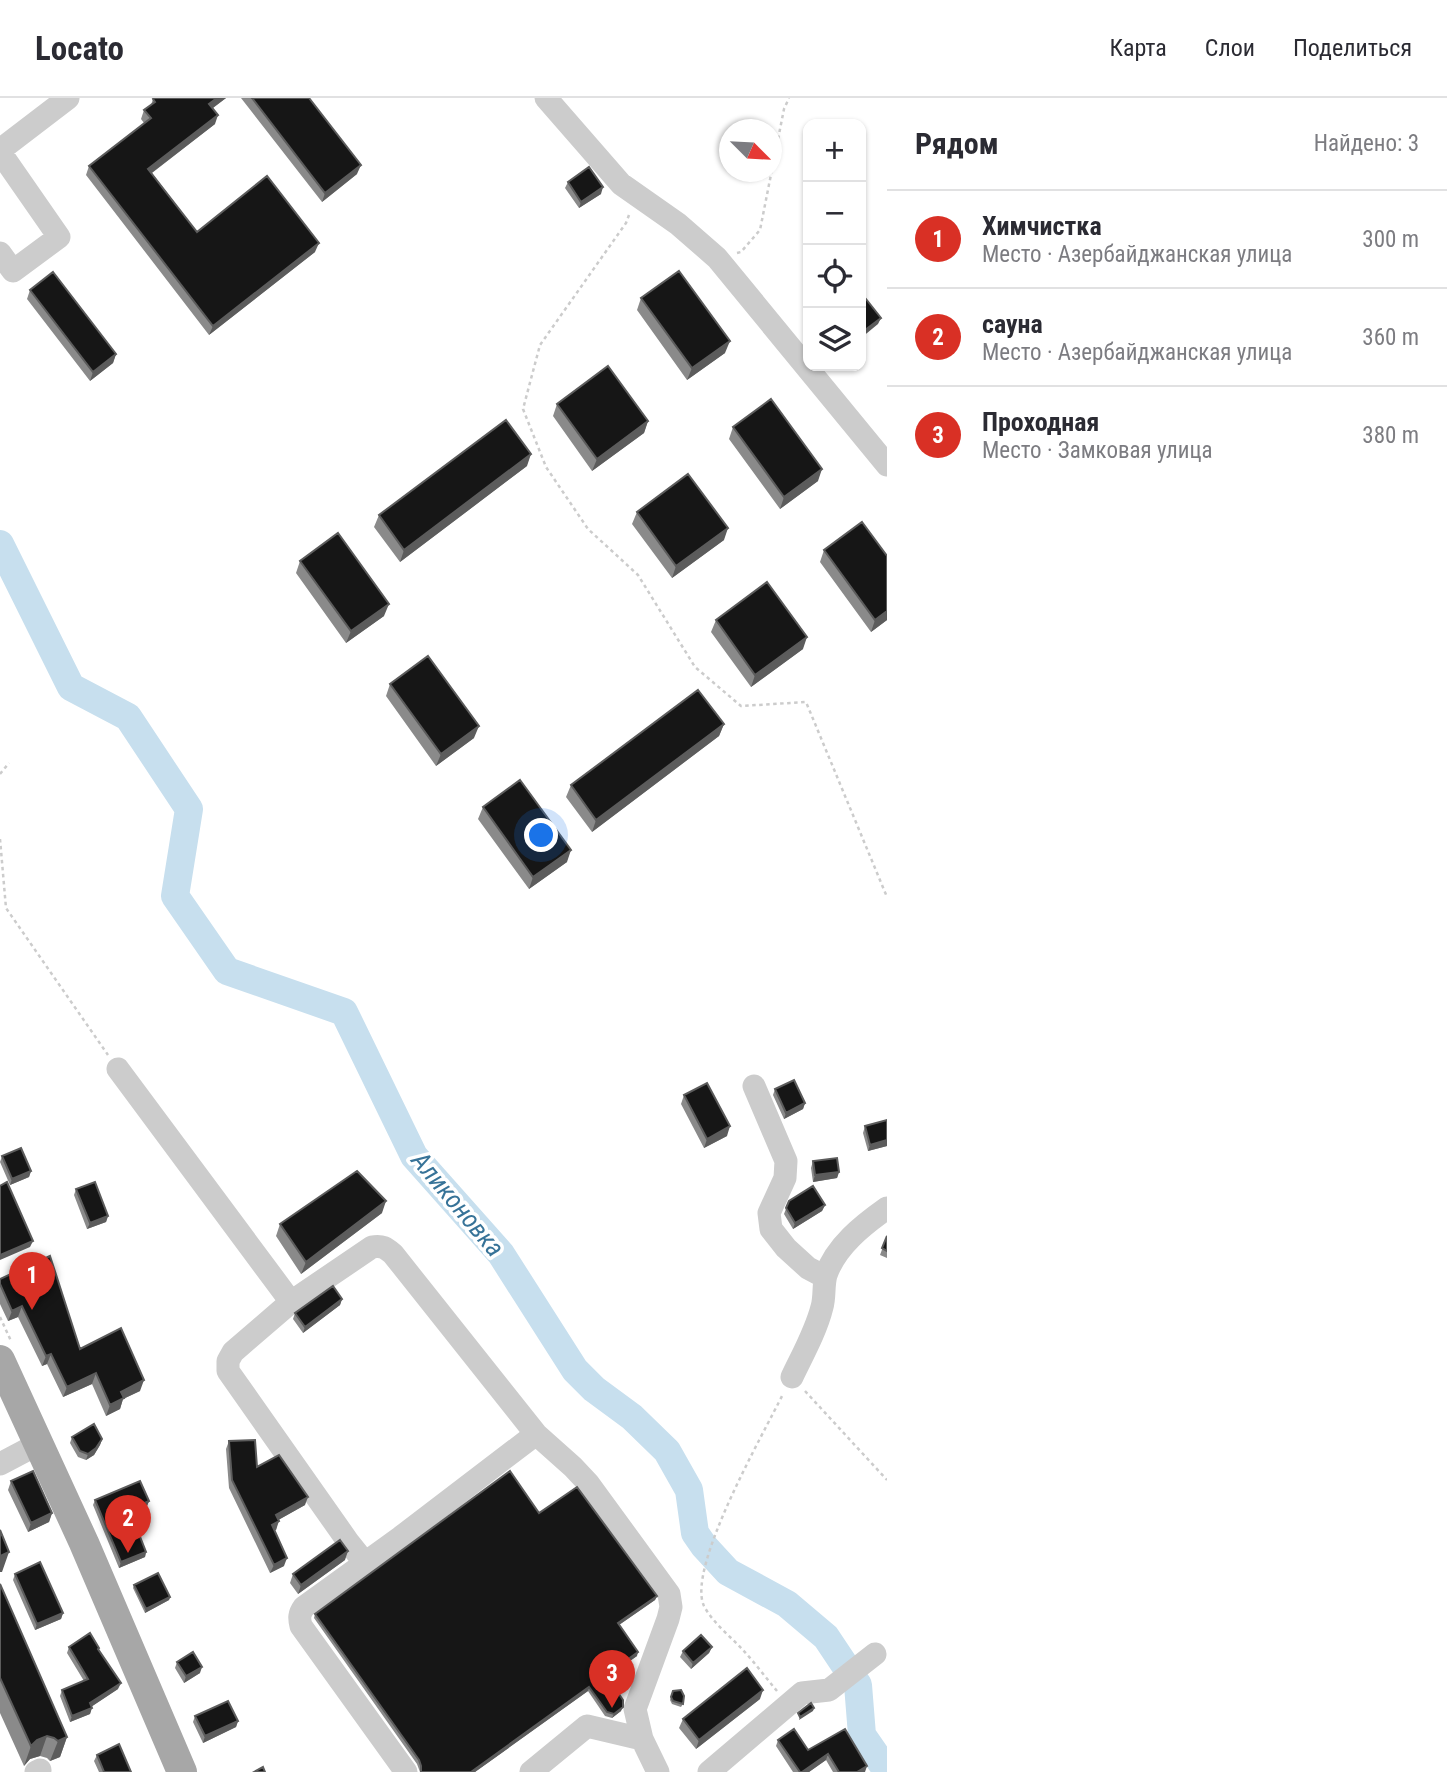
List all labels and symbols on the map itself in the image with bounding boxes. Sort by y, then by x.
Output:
north arrow [719,119,782,182]
your location [524,818,558,852]
water label: Аликоновка [405,1145,510,1262]
pin: 1 [9,1252,55,1310]
pin: 2 [105,1495,151,1553]
pin: 3 [589,1650,635,1708]

